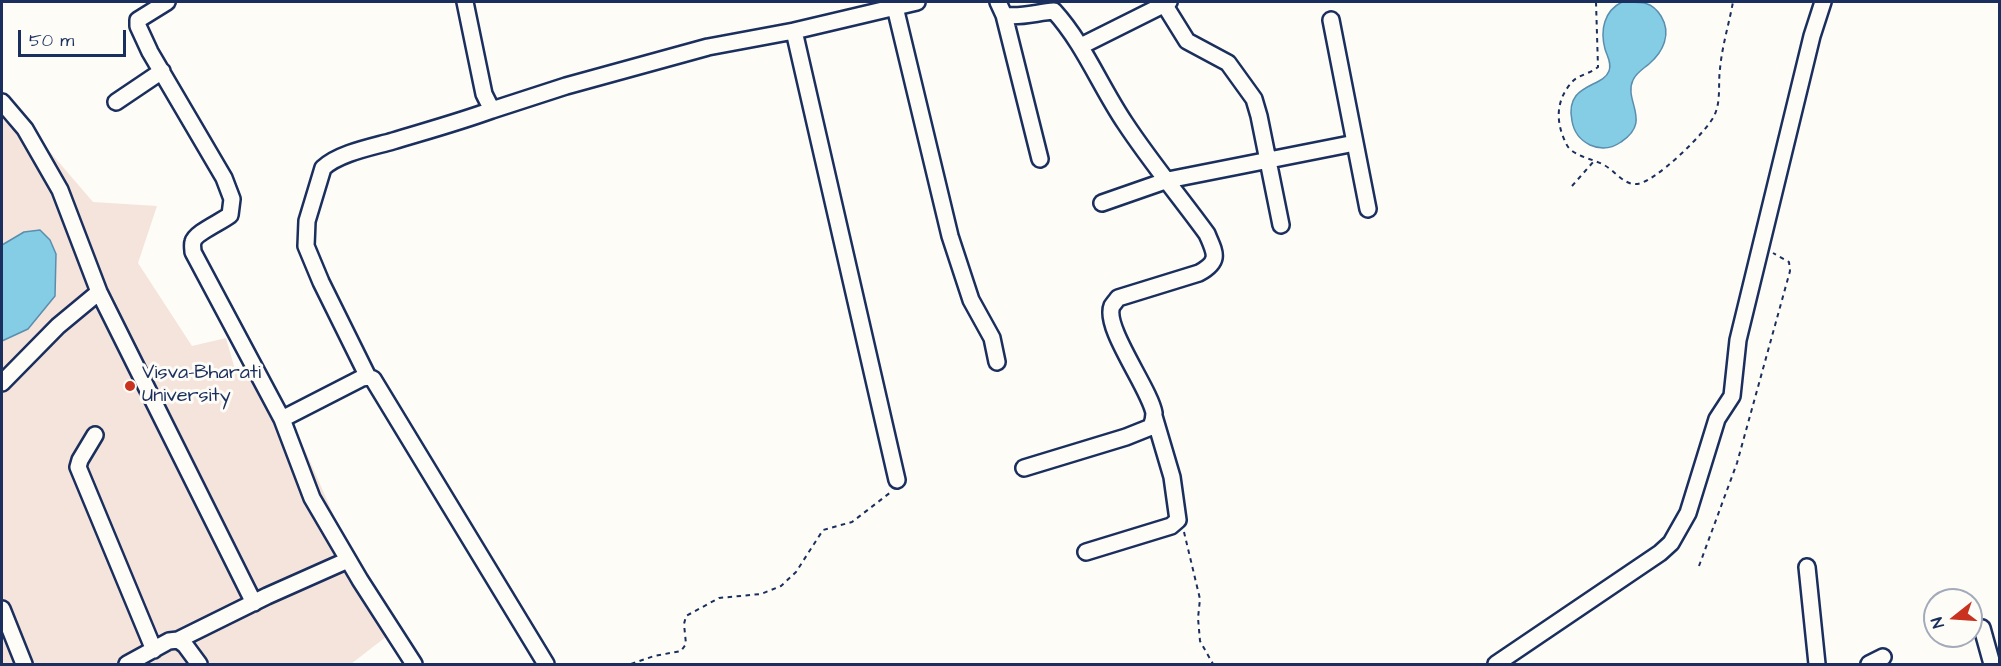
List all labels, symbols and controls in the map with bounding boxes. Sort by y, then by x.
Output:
scale bar [21,18,129,56]
text: 50 m [29,28,74,53]
place label: Visva-Bharati University [142,362,261,409]
marker: Visva-Bharati University [123,379,137,393]
north arrow [1923,588,1983,648]
text: N [1926,615,1950,631]

